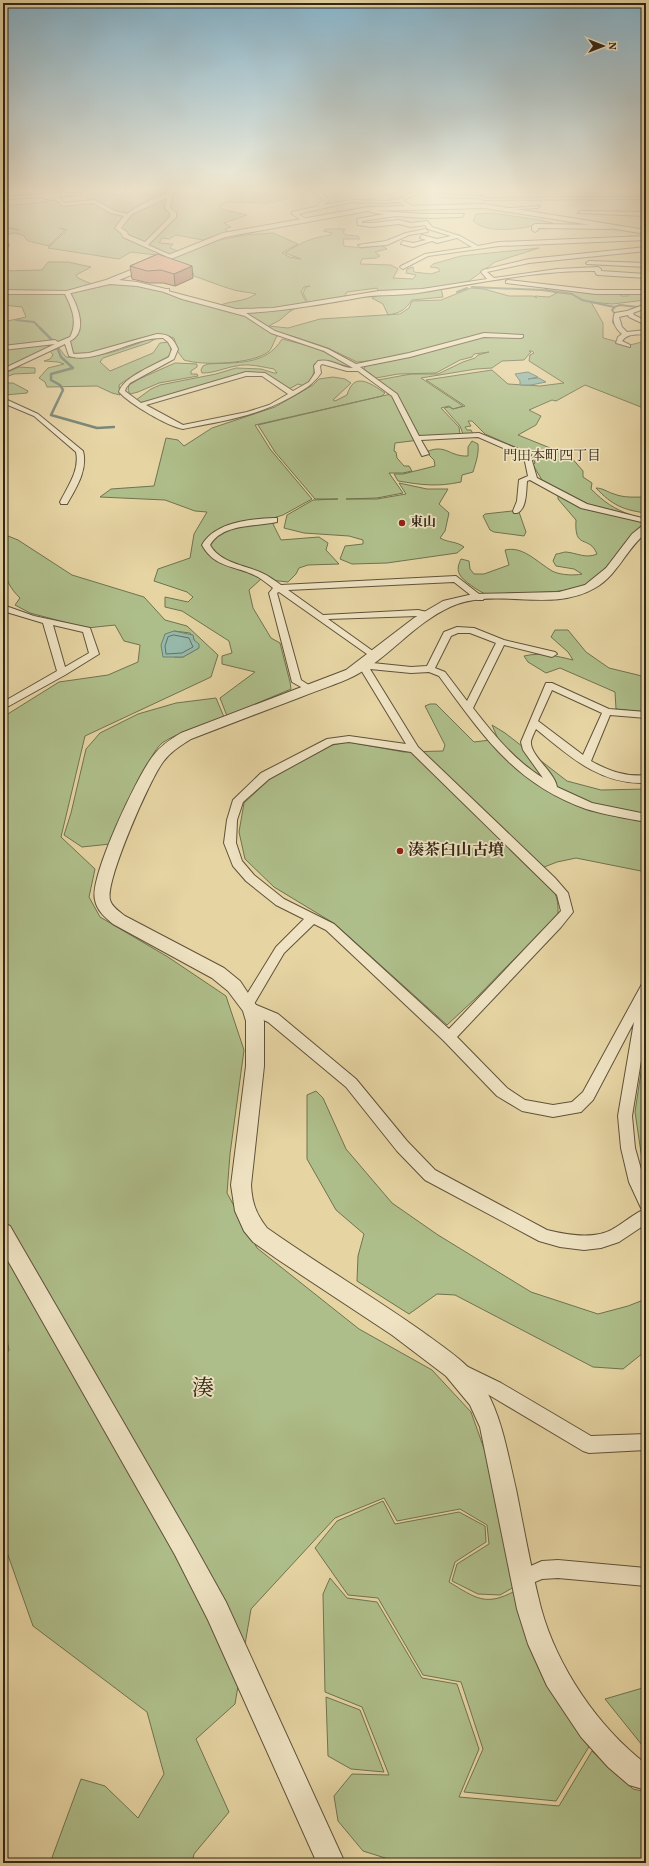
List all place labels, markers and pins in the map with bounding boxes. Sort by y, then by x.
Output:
place label: 東山 [410,514,436,532]
marker: 東山 [397,518,407,528]
place label: 湊茶臼山古墳 [408,840,504,862]
marker: 湊茶臼山古墳 [395,846,405,856]

